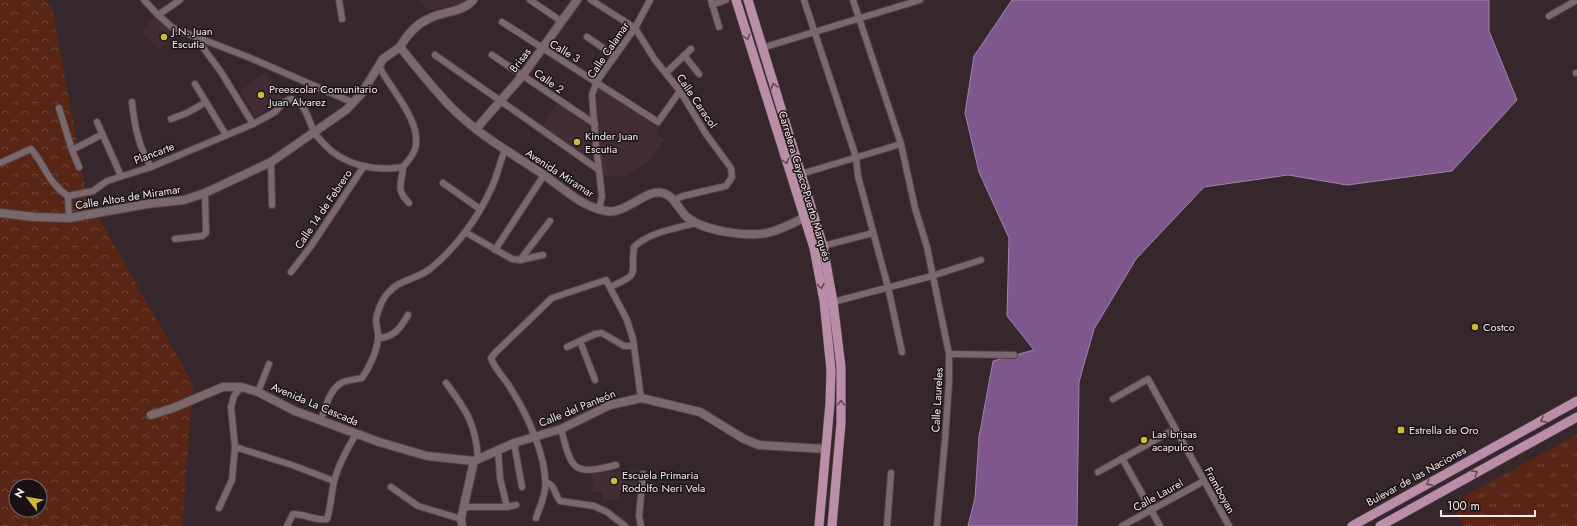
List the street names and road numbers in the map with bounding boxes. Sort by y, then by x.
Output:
street label: Calle Calamar [583,18,633,81]
street label: Calle 3 [547,36,583,66]
street label: Brisas [506,44,535,76]
street label: Calle 2 [531,65,567,97]
street label: Calle Caracol [673,71,721,131]
street label: Carretera Cayaco-Puerto Marqués [775,109,836,263]
street label: Plancarte [131,138,177,168]
street label: Avenida Miramar [523,145,598,201]
street label: Calle 14 de Febrero [290,166,356,252]
street label: Calle Altos de Miramar [74,181,182,213]
street label: Calle Laureles [927,367,947,433]
street label: Avenida La Cascada [269,378,361,430]
street label: Calle del Panteón [536,385,618,431]
street label: Bulevar de las Naciones [1363,442,1469,510]
street label: Framboyan [1201,464,1239,516]
street label: Calle Laurel [1130,475,1186,515]

